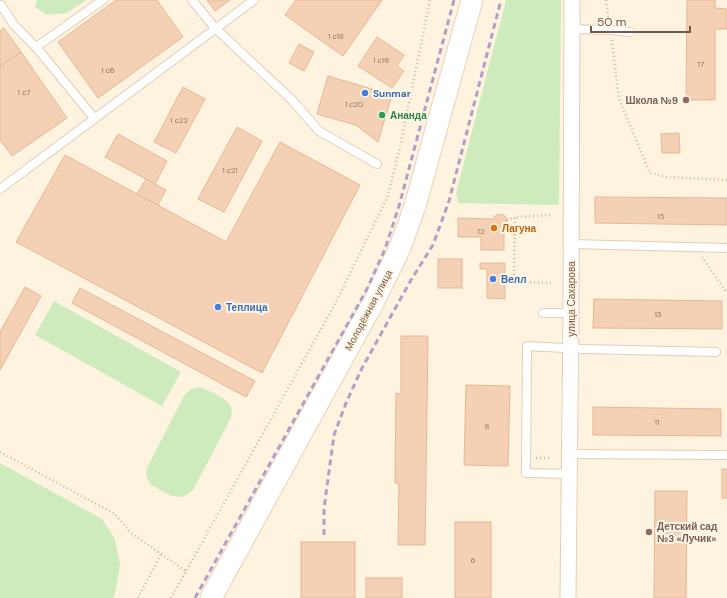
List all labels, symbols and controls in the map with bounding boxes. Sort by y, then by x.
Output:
scale bar [591,8,690,34]
text: 50 m [597,14,626,30]
house number: 1 с18 [328,31,344,41]
house number: 1 с19 [373,55,389,65]
house number: 17 [698,59,704,69]
house number: 1 с6 [101,65,115,75]
house number: 1 с7 [18,87,30,97]
place label: Sunmar [373,87,411,100]
marker: Sunmar [360,88,370,98]
place label: Школа №9 [625,94,678,107]
marker: Школа №9 [681,95,691,105]
house number: 1 с20 [345,99,364,109]
place label: Ананда [390,109,427,122]
marker: Ананда [377,110,387,120]
house number: 1 с22 [170,115,188,125]
house number: 1 с21 [222,165,238,175]
house number: 15 [657,211,665,221]
place label: Лагуна [502,222,537,235]
marker: Лагуна [489,223,499,233]
house number: 12 [477,226,485,236]
street label: улица Сахарова [565,261,578,337]
street label: Молодёжная улица [342,267,395,353]
place label: Велл [501,273,527,286]
marker: Велл [488,274,498,284]
place label: Теплица [226,301,268,314]
marker: Теплица [213,302,223,312]
house number: 13 [654,309,662,319]
house number: 11 [655,417,660,427]
house number: 8 [485,421,490,431]
place label: Детский сад №3 «Лучик» [657,520,718,545]
marker: Детский сад №3 «Лучик» [644,527,654,537]
house number: 6 [470,555,476,565]

